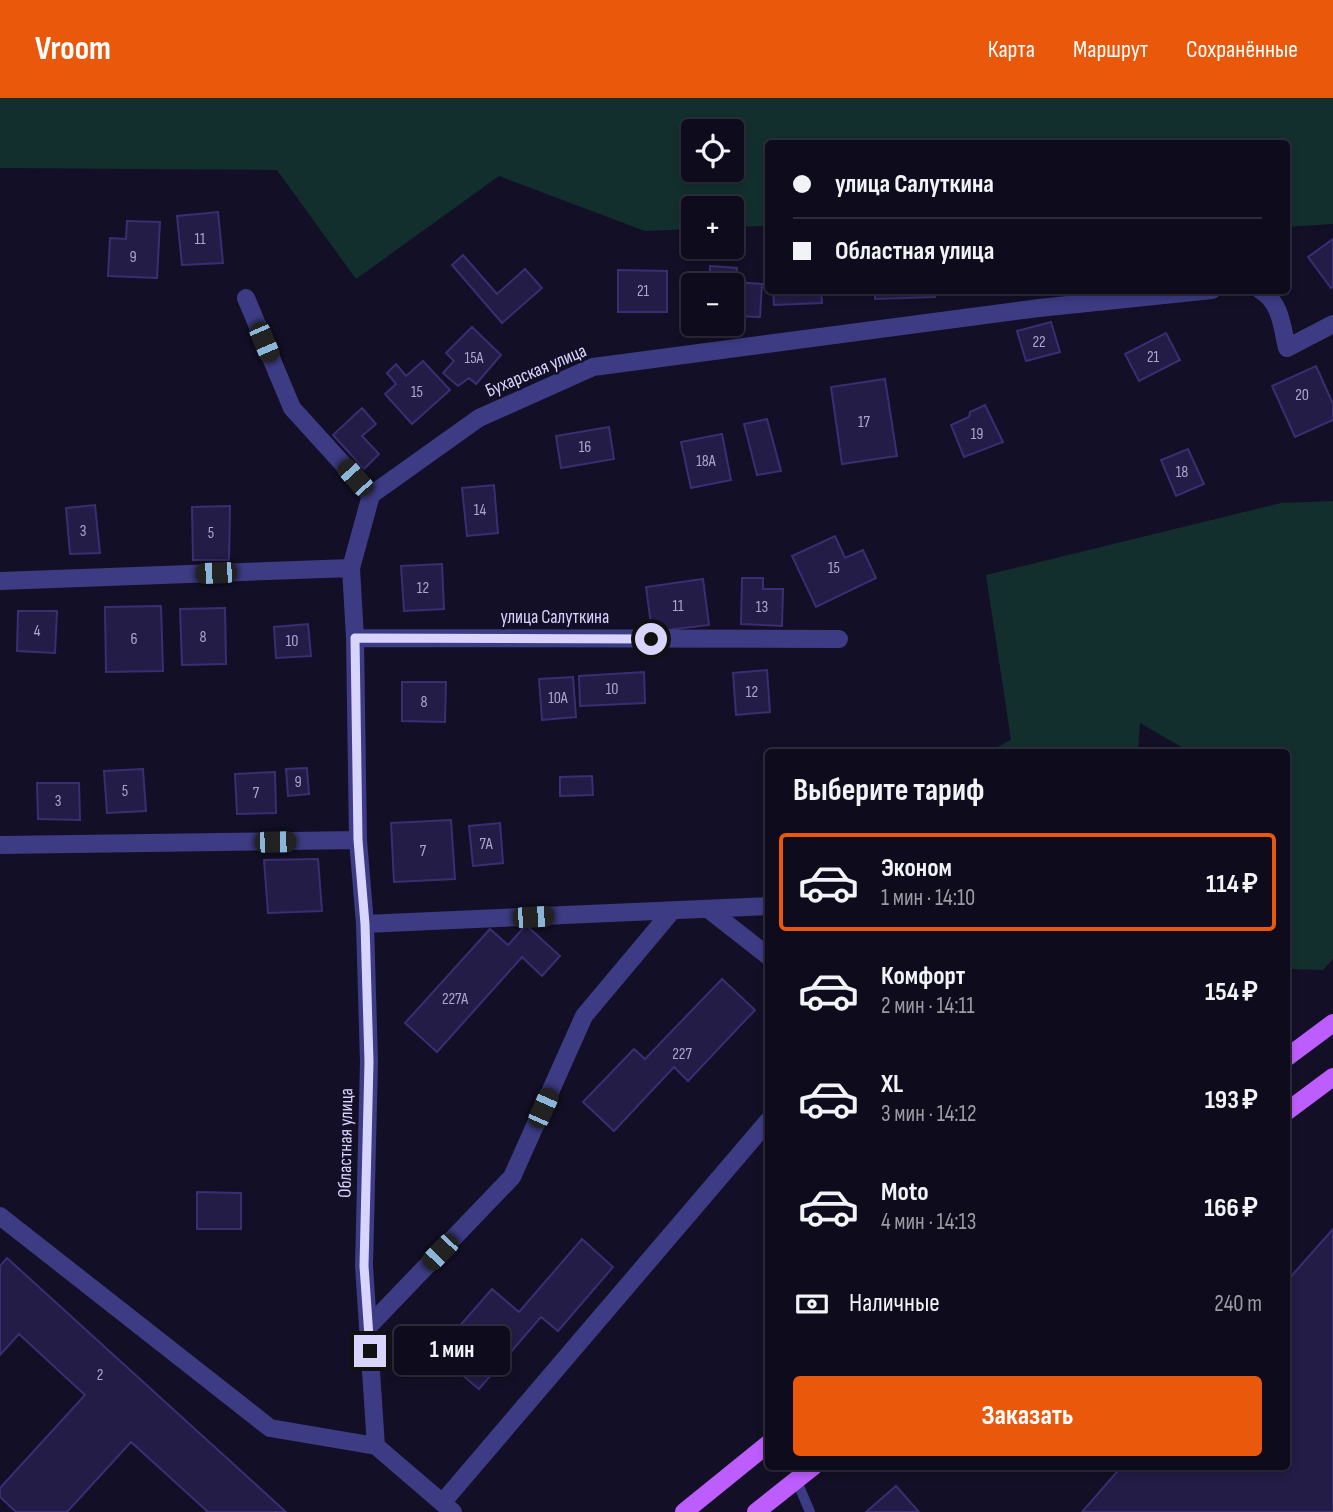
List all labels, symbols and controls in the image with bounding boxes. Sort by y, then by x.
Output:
text: Vroom [35,29,111,69]
text: Карта [988,35,1035,64]
text: Маршрут [1073,35,1148,64]
text: Сохранённые [1186,35,1298,64]
map controls [681,119,744,336]
button: locate [681,119,744,182]
text: улица Салуткина [835,169,994,200]
button: + [681,196,744,259]
house number: 11 [194,230,206,249]
text: Областная улица [835,236,994,267]
house number: 9 [129,248,137,267]
button: − [681,273,744,336]
house number: 21 [637,282,650,301]
car [247,319,282,365]
house number: 22 [1032,333,1046,352]
street label: Бухарская улица [482,339,590,403]
house number: 21 [1147,348,1160,367]
house number: 15А [465,349,484,368]
house number: 15 [411,383,423,402]
house number: 20 [1295,386,1309,405]
house number: 17 [858,413,871,432]
house number: 19 [971,425,983,444]
house number: 16 [579,438,591,457]
house number: 18А [696,452,716,471]
car [334,455,377,501]
house number: 18 [1176,463,1188,482]
house number: 14 [474,501,486,520]
house number: 3 [80,522,86,541]
house number: 5 [208,524,214,543]
house number: 15 [828,559,840,578]
car [195,562,238,584]
house number: 12 [417,579,429,598]
house number: 11 [672,597,684,616]
house number: 13 [756,598,768,617]
street label: улица Салуткина [501,606,609,629]
house number: 4 [34,622,41,641]
route start [635,623,667,655]
house number: 8 [199,628,207,647]
house number: 6 [130,630,138,649]
house number: 10 [286,632,298,651]
house number: 10 [606,680,618,699]
house number: 12 [746,683,758,702]
house number: 10А [548,689,568,708]
house number: 8 [420,693,428,712]
text: Выберите тариф [793,771,984,810]
house number: 9 [294,773,302,792]
house number: 5 [122,782,128,801]
house number: 7 [253,784,260,803]
house number: 3 [55,792,61,811]
car [254,831,297,853]
house number: 7А [480,835,493,854]
house number: 7 [420,842,427,861]
icon: car [797,851,860,914]
text: Эконом [881,853,952,884]
text: 114 ₽ [1206,869,1258,900]
text: 1 мин · 14:10 [881,884,975,912]
car [512,905,555,929]
icon: car [797,959,860,1022]
text: Комфорт [881,961,965,992]
text: 154 ₽ [1205,977,1258,1008]
house number: 227А [442,990,468,1009]
text: 2 мин · 14:11 [881,992,975,1020]
house number: 227 [672,1045,692,1064]
icon: car [797,1067,860,1130]
text: XL [881,1069,903,1100]
car [525,1085,562,1131]
text: 193 ₽ [1205,1085,1258,1116]
street label: Областная улица [334,1088,358,1198]
text: 3 мин · 14:12 [881,1100,976,1128]
icon: car [797,1175,860,1238]
text: Moto [881,1177,929,1208]
text: 166 ₽ [1204,1193,1258,1224]
text: 4 мин · 14:13 [881,1208,976,1236]
car [418,1230,463,1274]
icon: cash [793,1285,831,1323]
text: Наличные [849,1288,940,1319]
text: 240 m [1214,1290,1262,1318]
callout: 1 мин [394,1326,510,1376]
route end [354,1335,386,1367]
text: 1 мин [430,1336,474,1364]
house number: 2 [97,1366,103,1385]
button: Заказать [793,1376,1262,1456]

